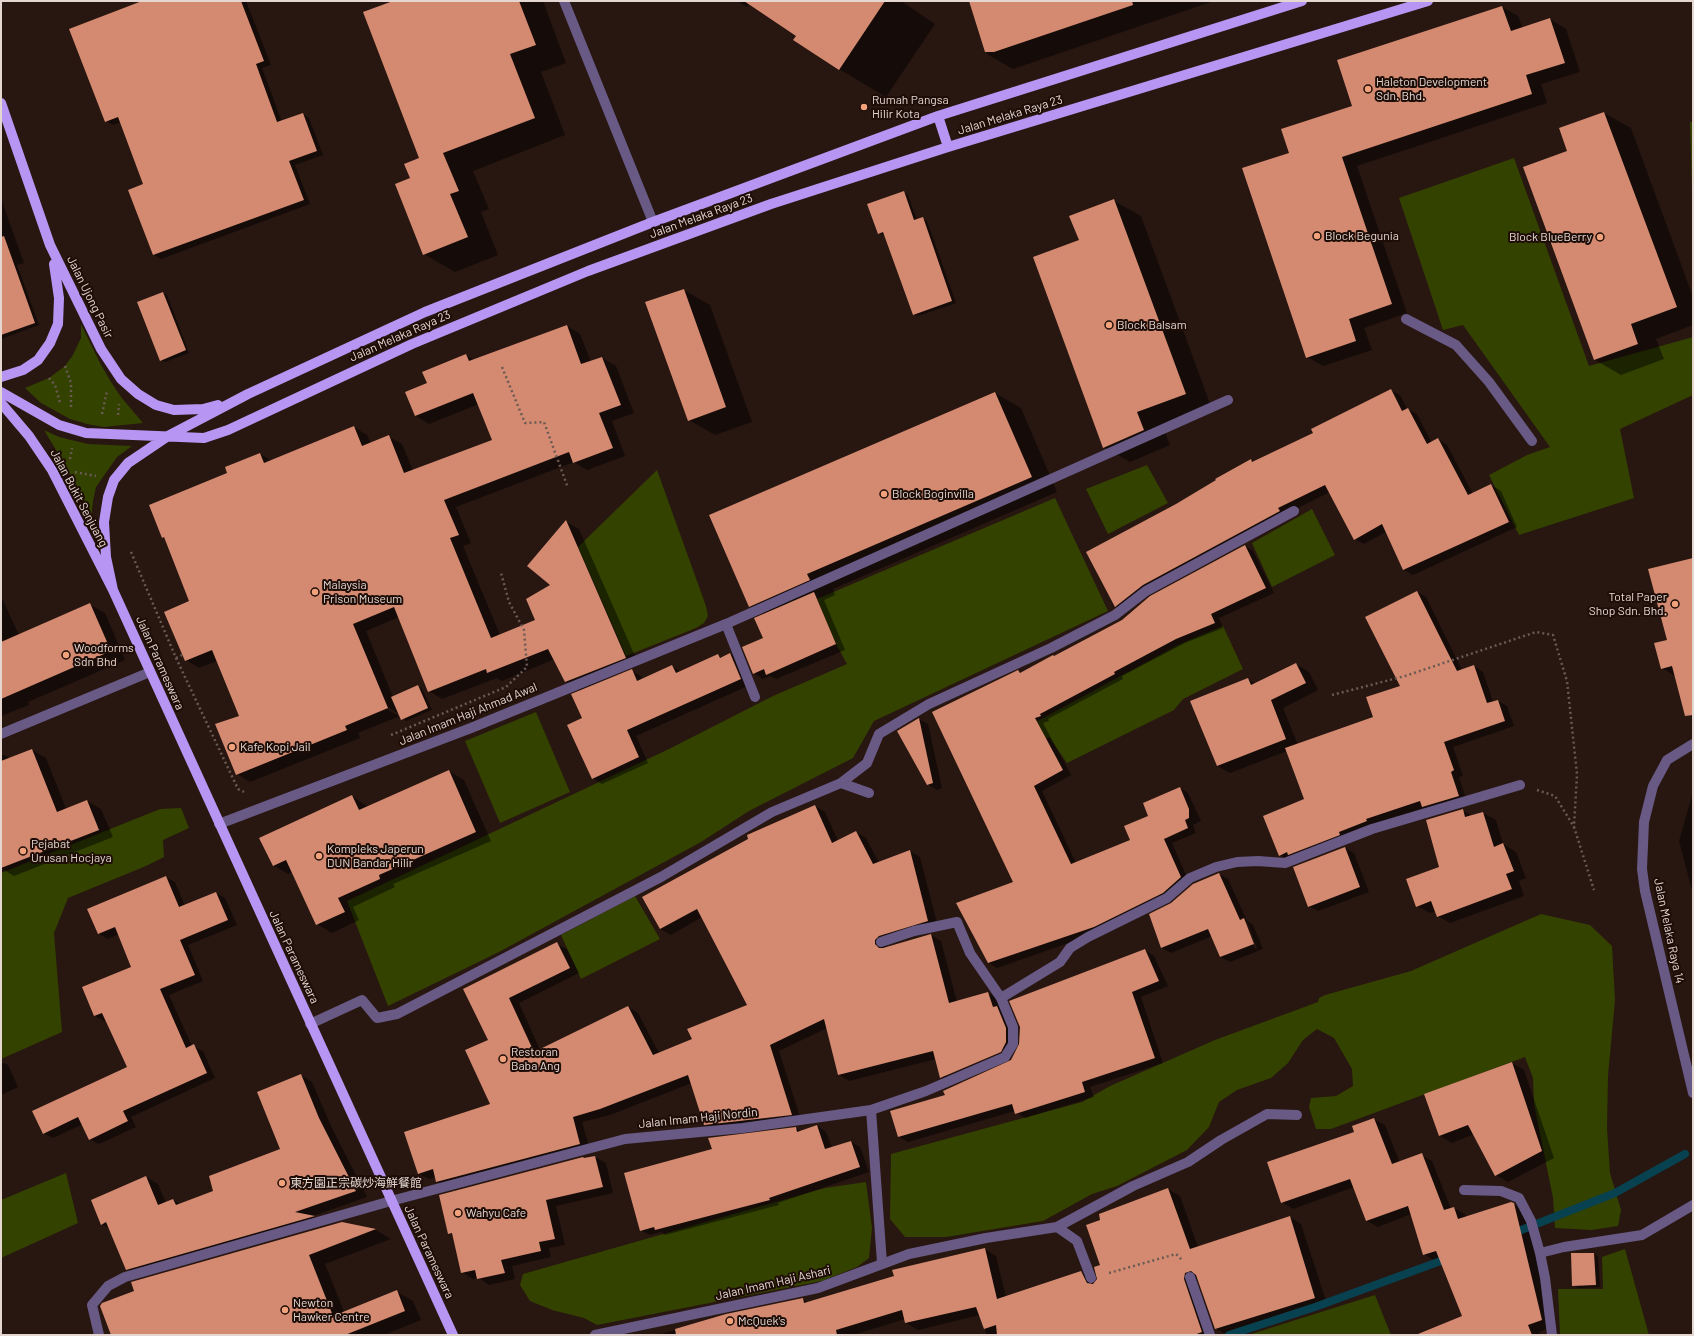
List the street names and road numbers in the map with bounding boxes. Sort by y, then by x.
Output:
street label: Jalan Melaka Raya 23 [956,92,1064,138]
street label: Jalan Melaka Raya 23 [647,191,755,241]
street label: Jalan Ujong Pasir [64,254,116,340]
street label: Jalan Melaka Raya 23 [347,307,453,365]
street label: Jalan Bukit Senjuang [47,447,111,549]
street label: Jalan Parameswara [133,614,187,712]
street label: Jalan Imam Haji Ahmad Awal [397,680,539,748]
street label: Jalan Melaka Raya 14 [1651,877,1687,985]
street label: Jalan Parameswara [266,908,322,1006]
street label: Jalan Imam Haji Nordin [638,1105,758,1131]
street label: Jalan Parameswara [401,1203,457,1301]
street label: Jalan Imam Haji Ashari [714,1263,832,1303]

